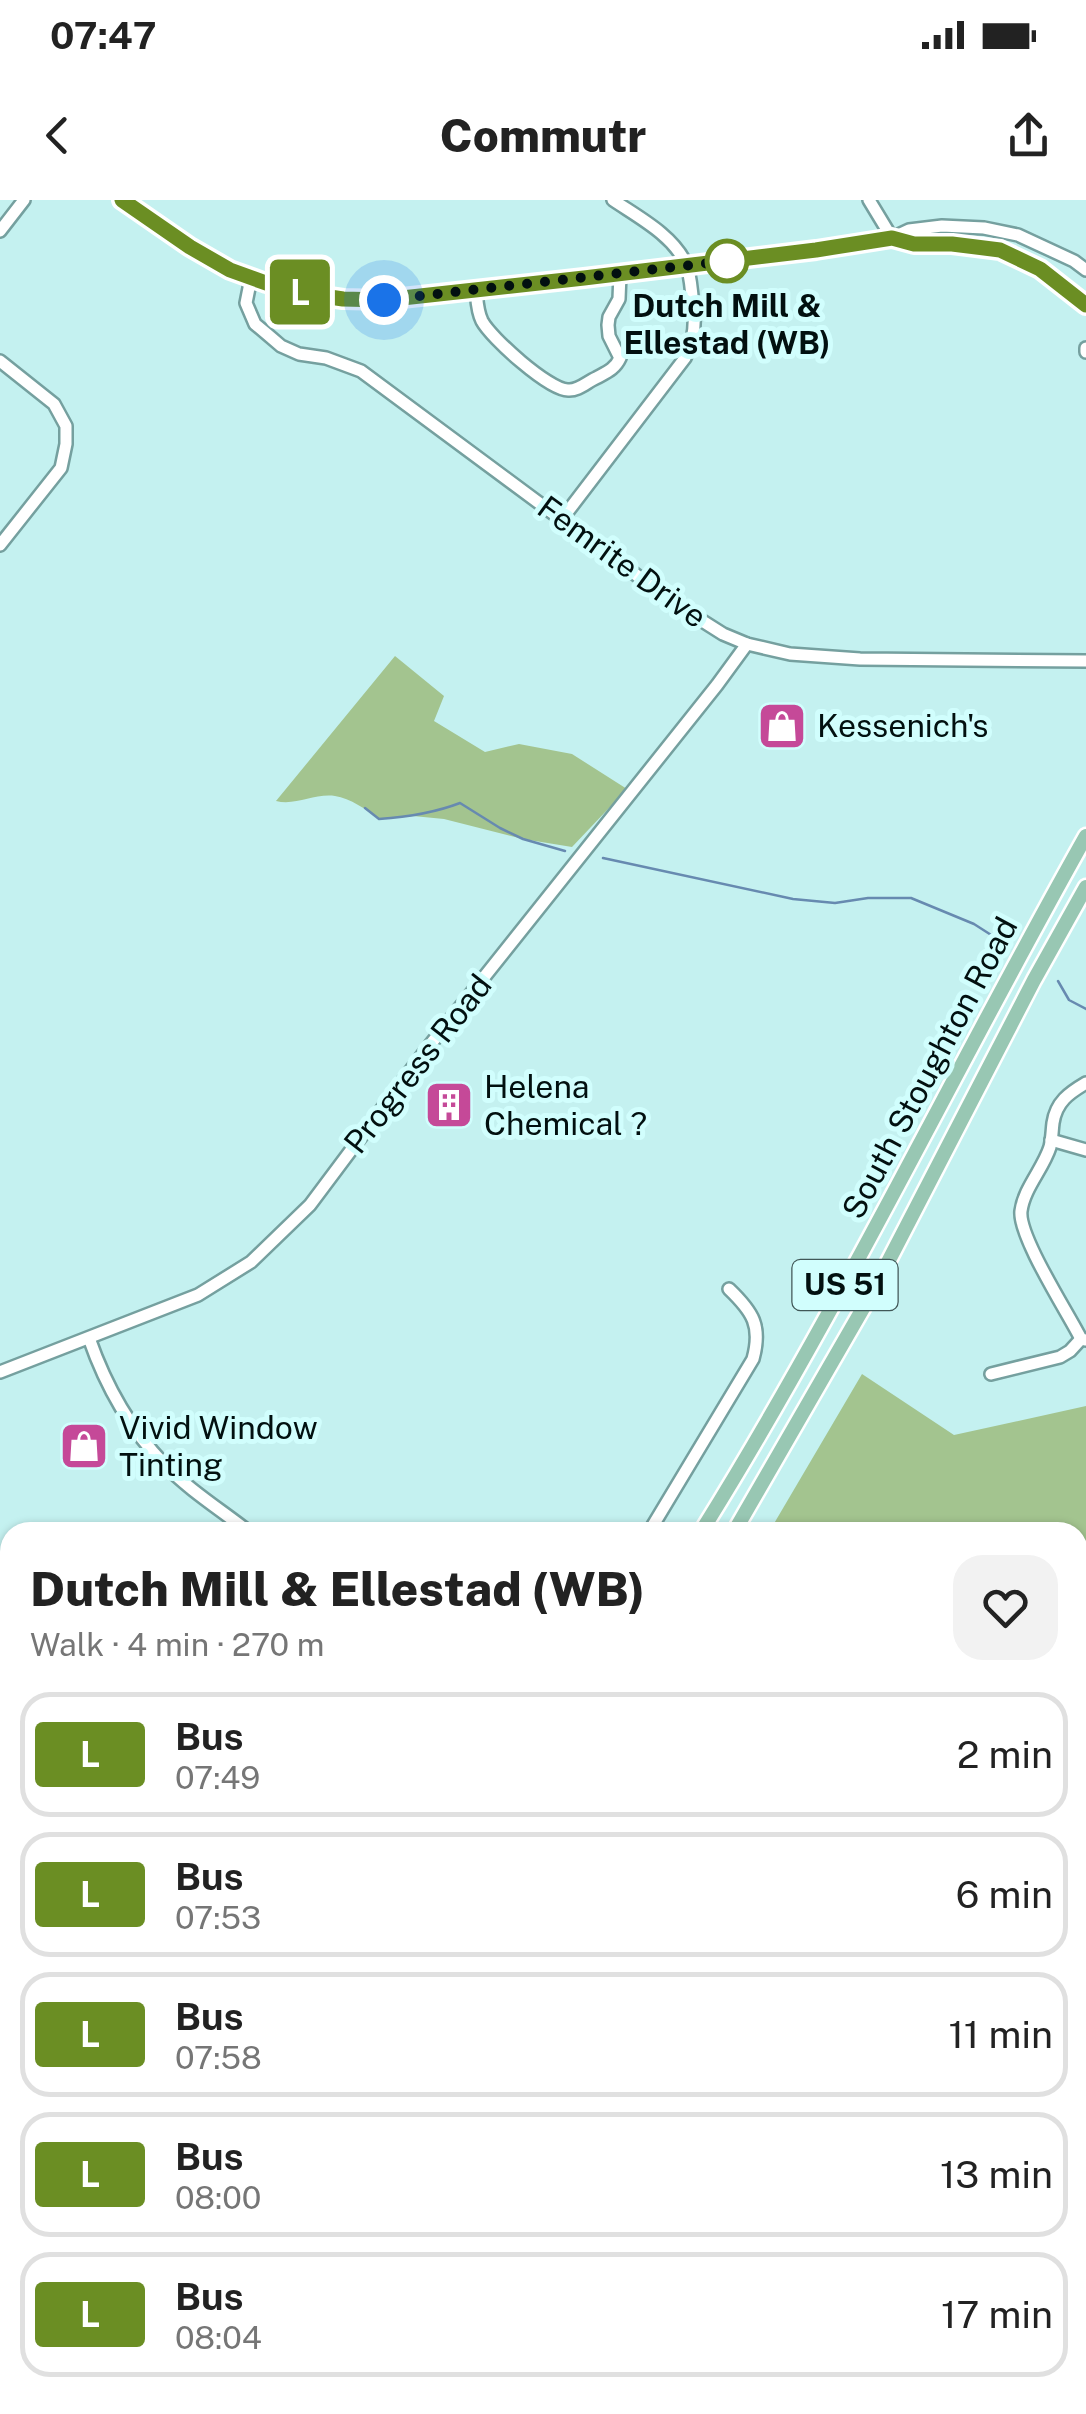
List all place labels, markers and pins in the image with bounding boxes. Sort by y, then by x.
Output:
marker: Dutch Mill & Ellestad (WB) [706,240,748,282]
place label: Dutch Mill & Ellestad (WB) [623,287,831,361]
shop icon: Kessenich's [756,700,808,752]
place label: Kessenich's [817,707,988,744]
place label: Helena Chemical ? [484,1068,647,1142]
building icon: Helena Chemical ? [423,1079,475,1131]
place label: Vivid Window Tinting [119,1409,318,1483]
shop icon: Vivid Window Tinting [58,1420,110,1472]

